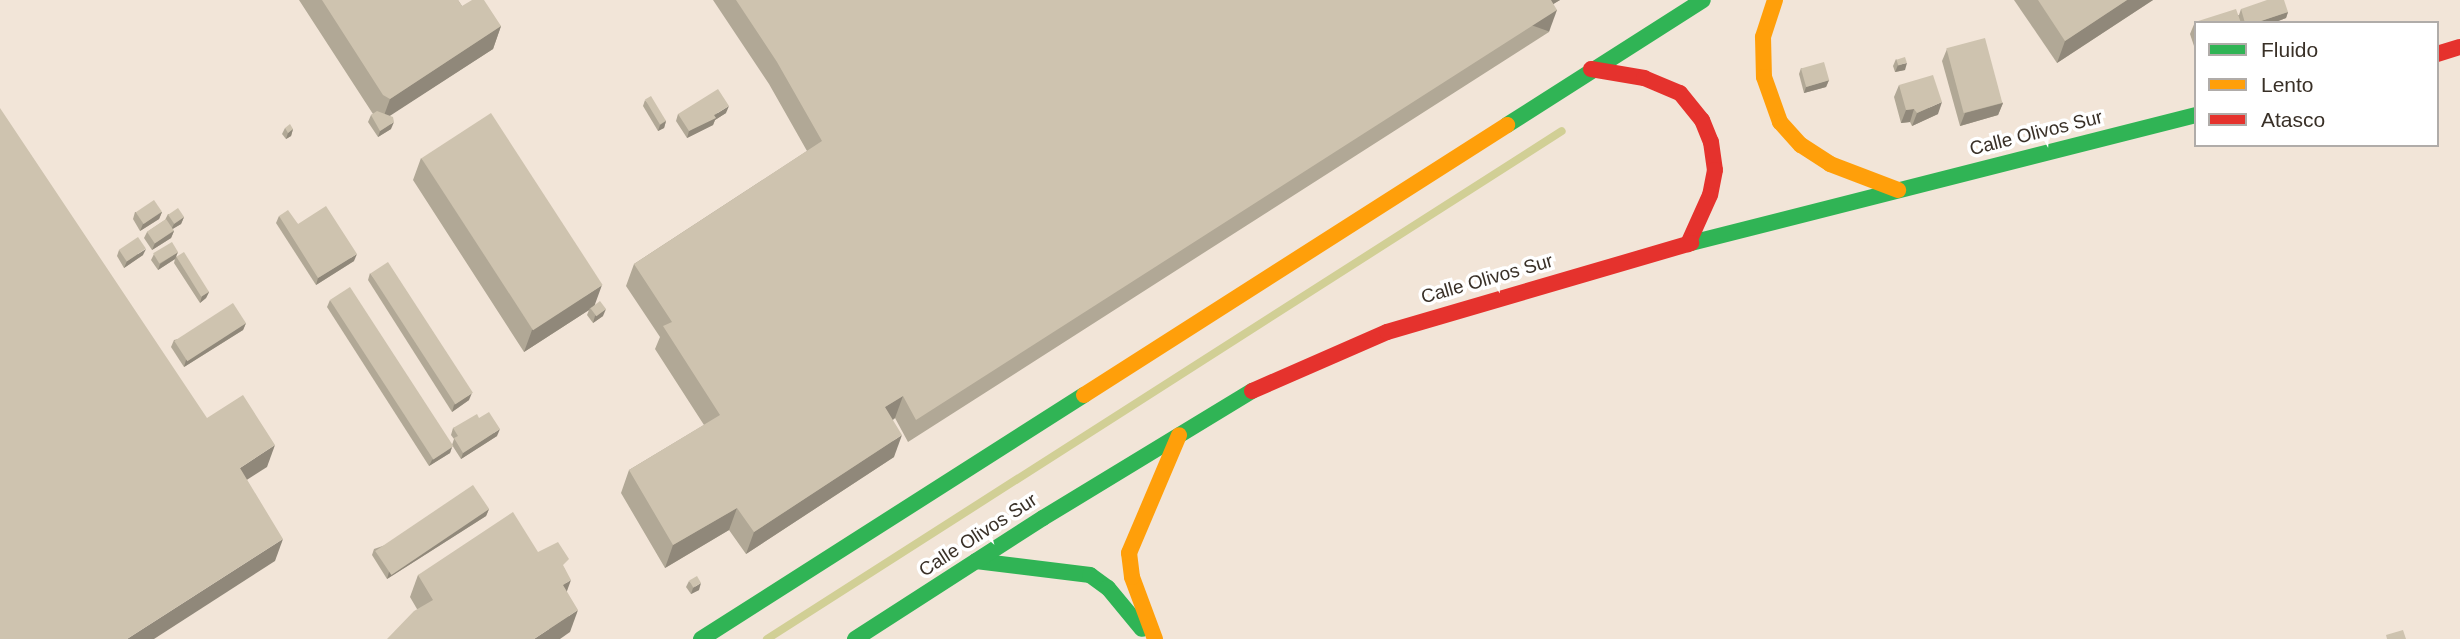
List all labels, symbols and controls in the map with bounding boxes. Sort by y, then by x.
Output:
legend [2194,21,2439,147]
text: Fluido [2261,38,2318,61]
text: Lento [2261,73,2314,96]
street label: Calle Olivos Sur [1967,105,2105,161]
text: Atasco [2261,108,2325,131]
street label: Calle Olivos Sur [1418,249,1556,309]
street label: Calle Olivos Sur [915,488,1041,582]

